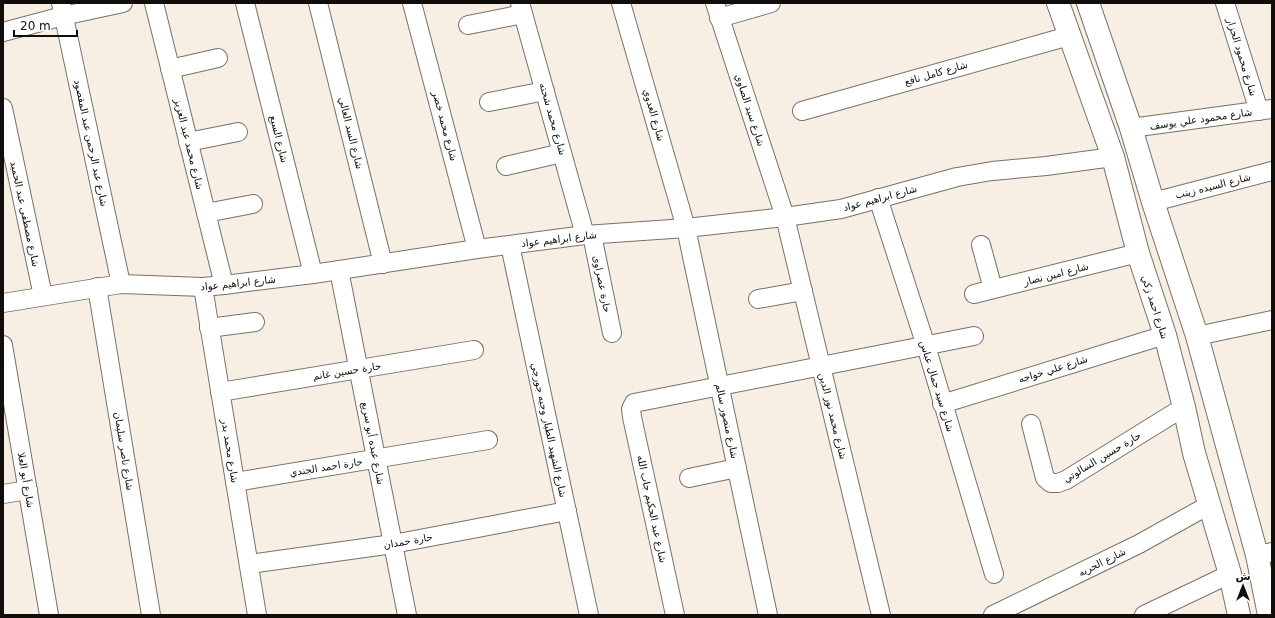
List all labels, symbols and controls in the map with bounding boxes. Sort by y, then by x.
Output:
scale bar [14,12,77,38]
street label: شارع محمود الجزار [1224,16,1259,98]
text: 20 m [20,19,51,33]
street label: شارع كامل نافع [903,59,969,88]
street label: شارع سيد الصاوي [732,72,767,148]
street label: شارع عبد الرحمن عبد المقصود [71,79,110,208]
street label: شارع محمد شحته [536,82,569,157]
street label: شارع العدوي [640,88,667,143]
street label: شارع محمد خضر [429,89,460,162]
street label: شارع محمد عبد العزيز [171,96,206,191]
street label: شارع السد العالي [336,96,365,170]
street label: شارع محمود علي يوسف [1149,106,1253,133]
street label: شارع السبع [267,114,290,164]
street label: شارع مصطفى عبد الحميد [7,160,42,268]
street label: شارع السيده زينب [1174,171,1252,202]
street label: شارع ابراهيم عواد [842,183,918,214]
street label: شارع ابراهيم عواد [521,229,597,250]
street label: حارة عصراوى [590,254,613,314]
street label: شارع امين نصار [1021,261,1090,289]
street label: شارع ابراهيم عواد [200,274,276,293]
street label: شارع احمد زكي [1139,274,1171,341]
street label: شارع سيد جمال عباس [917,339,956,433]
street label: شارع علي خواجه [1017,353,1089,386]
street label: حارة حسين غانم [312,360,382,383]
street label: شارع الشهيد الطيار وجيه جورجي [528,362,569,499]
street label: شارع محمد نور الدين [816,372,849,461]
street label: شارع منصور سالم [713,382,740,460]
street label: شارع عبده أبو سريع [359,401,387,485]
street label: شارع ناصر سليمان [111,411,136,491]
street label: شارع محمد بدر [218,417,240,484]
street label: حارة حسين السالوتي [1061,429,1143,485]
street label: شارع أبو العلا [15,451,37,509]
street label: شارع عبد الحكيم جاب الله [634,454,669,564]
street label: حارة احمد الجندي [289,456,364,479]
street label: حارة حمدان [383,531,433,551]
street label: شارع الحريه [1077,546,1128,579]
north arrow [1223,566,1263,606]
text: ش [1235,570,1251,583]

